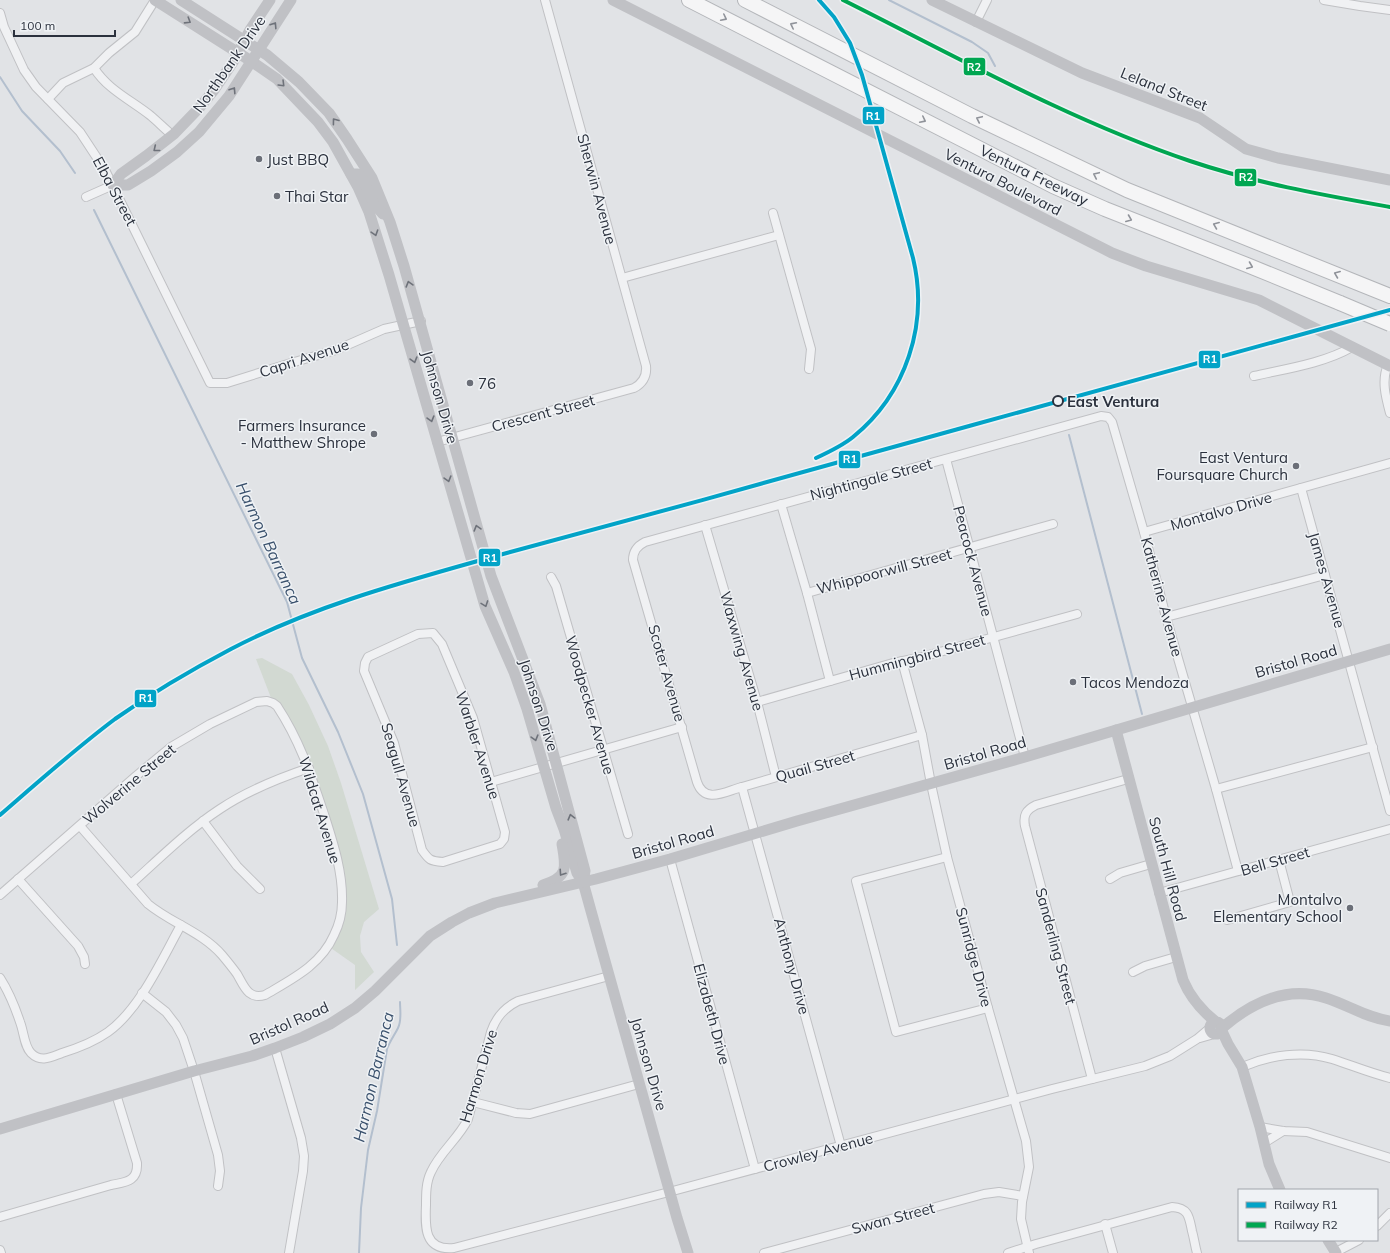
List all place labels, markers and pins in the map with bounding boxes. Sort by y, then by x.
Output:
place label: Just BBQ [267,150,329,169]
marker: Just BBQ [254,154,264,164]
place label: Thai Star [285,187,349,206]
marker: Thai Star [272,191,282,201]
place label: 76 [478,374,496,393]
marker: 76 [465,378,475,388]
place label: East Ventura [1067,392,1159,411]
marker: East Ventura [1052,395,1064,407]
place label: Farmers Insurance - Matthew Shrope [238,416,366,452]
marker: Farmers Insurance - Matthew Shrope [369,429,379,439]
place label: East Ventura Foursquare Church [1156,448,1288,484]
marker: East Ventura Foursquare Church [1291,461,1301,471]
place label: Tacos Mendoza [1081,673,1189,692]
marker: Tacos Mendoza [1068,677,1078,687]
place label: Montalvo Elementary School [1213,890,1342,926]
marker: Montalvo Elementary School [1345,903,1355,913]

